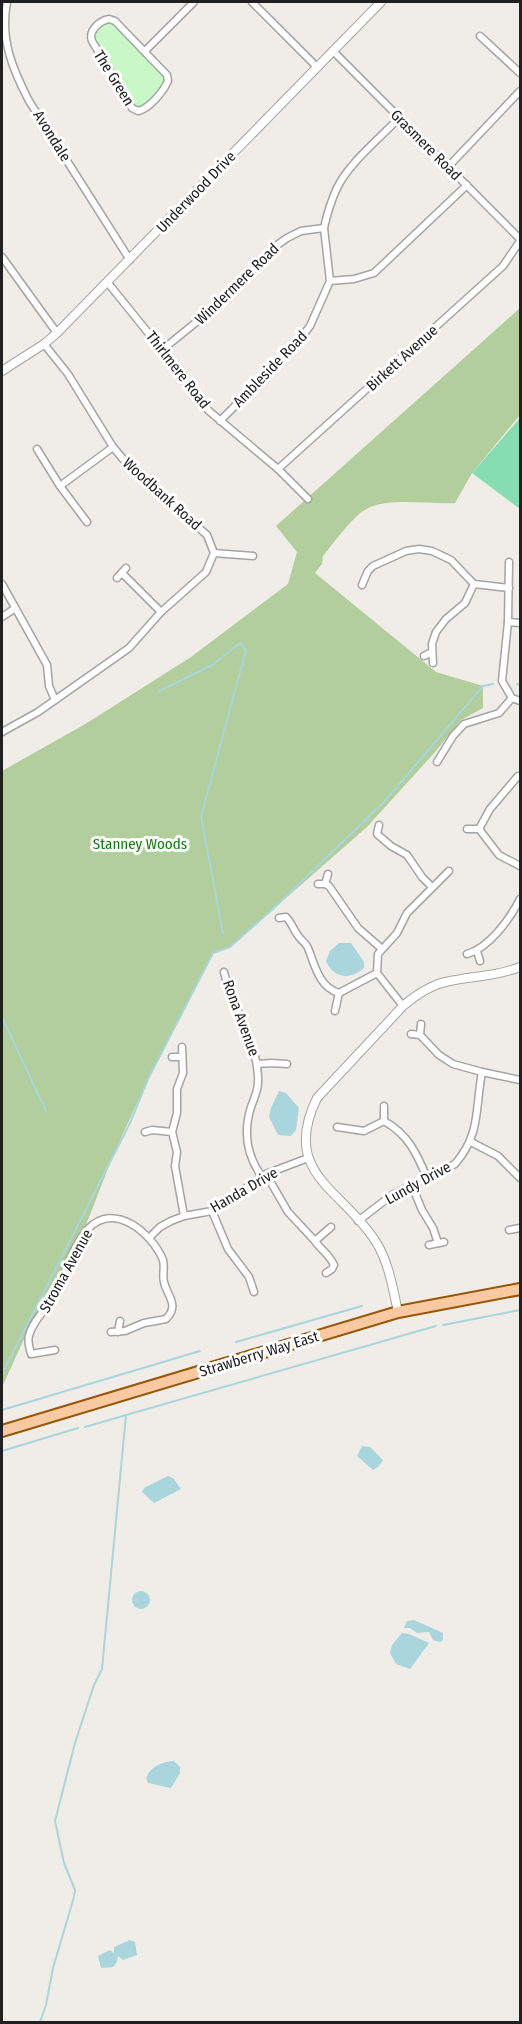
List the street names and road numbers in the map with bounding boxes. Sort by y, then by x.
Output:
street label: The Green [90,47,138,109]
street label: Grasmere Road [387,106,465,184]
street label: Avondale [29,107,75,165]
street label: Underwood Drive [153,147,239,237]
street label: Windermere Road [191,240,283,328]
street label: Birkett Avenue [363,321,441,395]
street label: Ambleside Road [229,327,311,411]
street label: Thirlmere Road [142,328,214,412]
street label: Woodbank Road [119,454,205,534]
street label: Rona Avenue [219,977,263,1059]
street label: Lundy Drive [382,1158,454,1208]
street label: Handa Drive [207,1163,281,1217]
street label: Stroma Avenue [36,1226,96,1316]
street label: Strawberry Way East [197,1327,321,1381]

